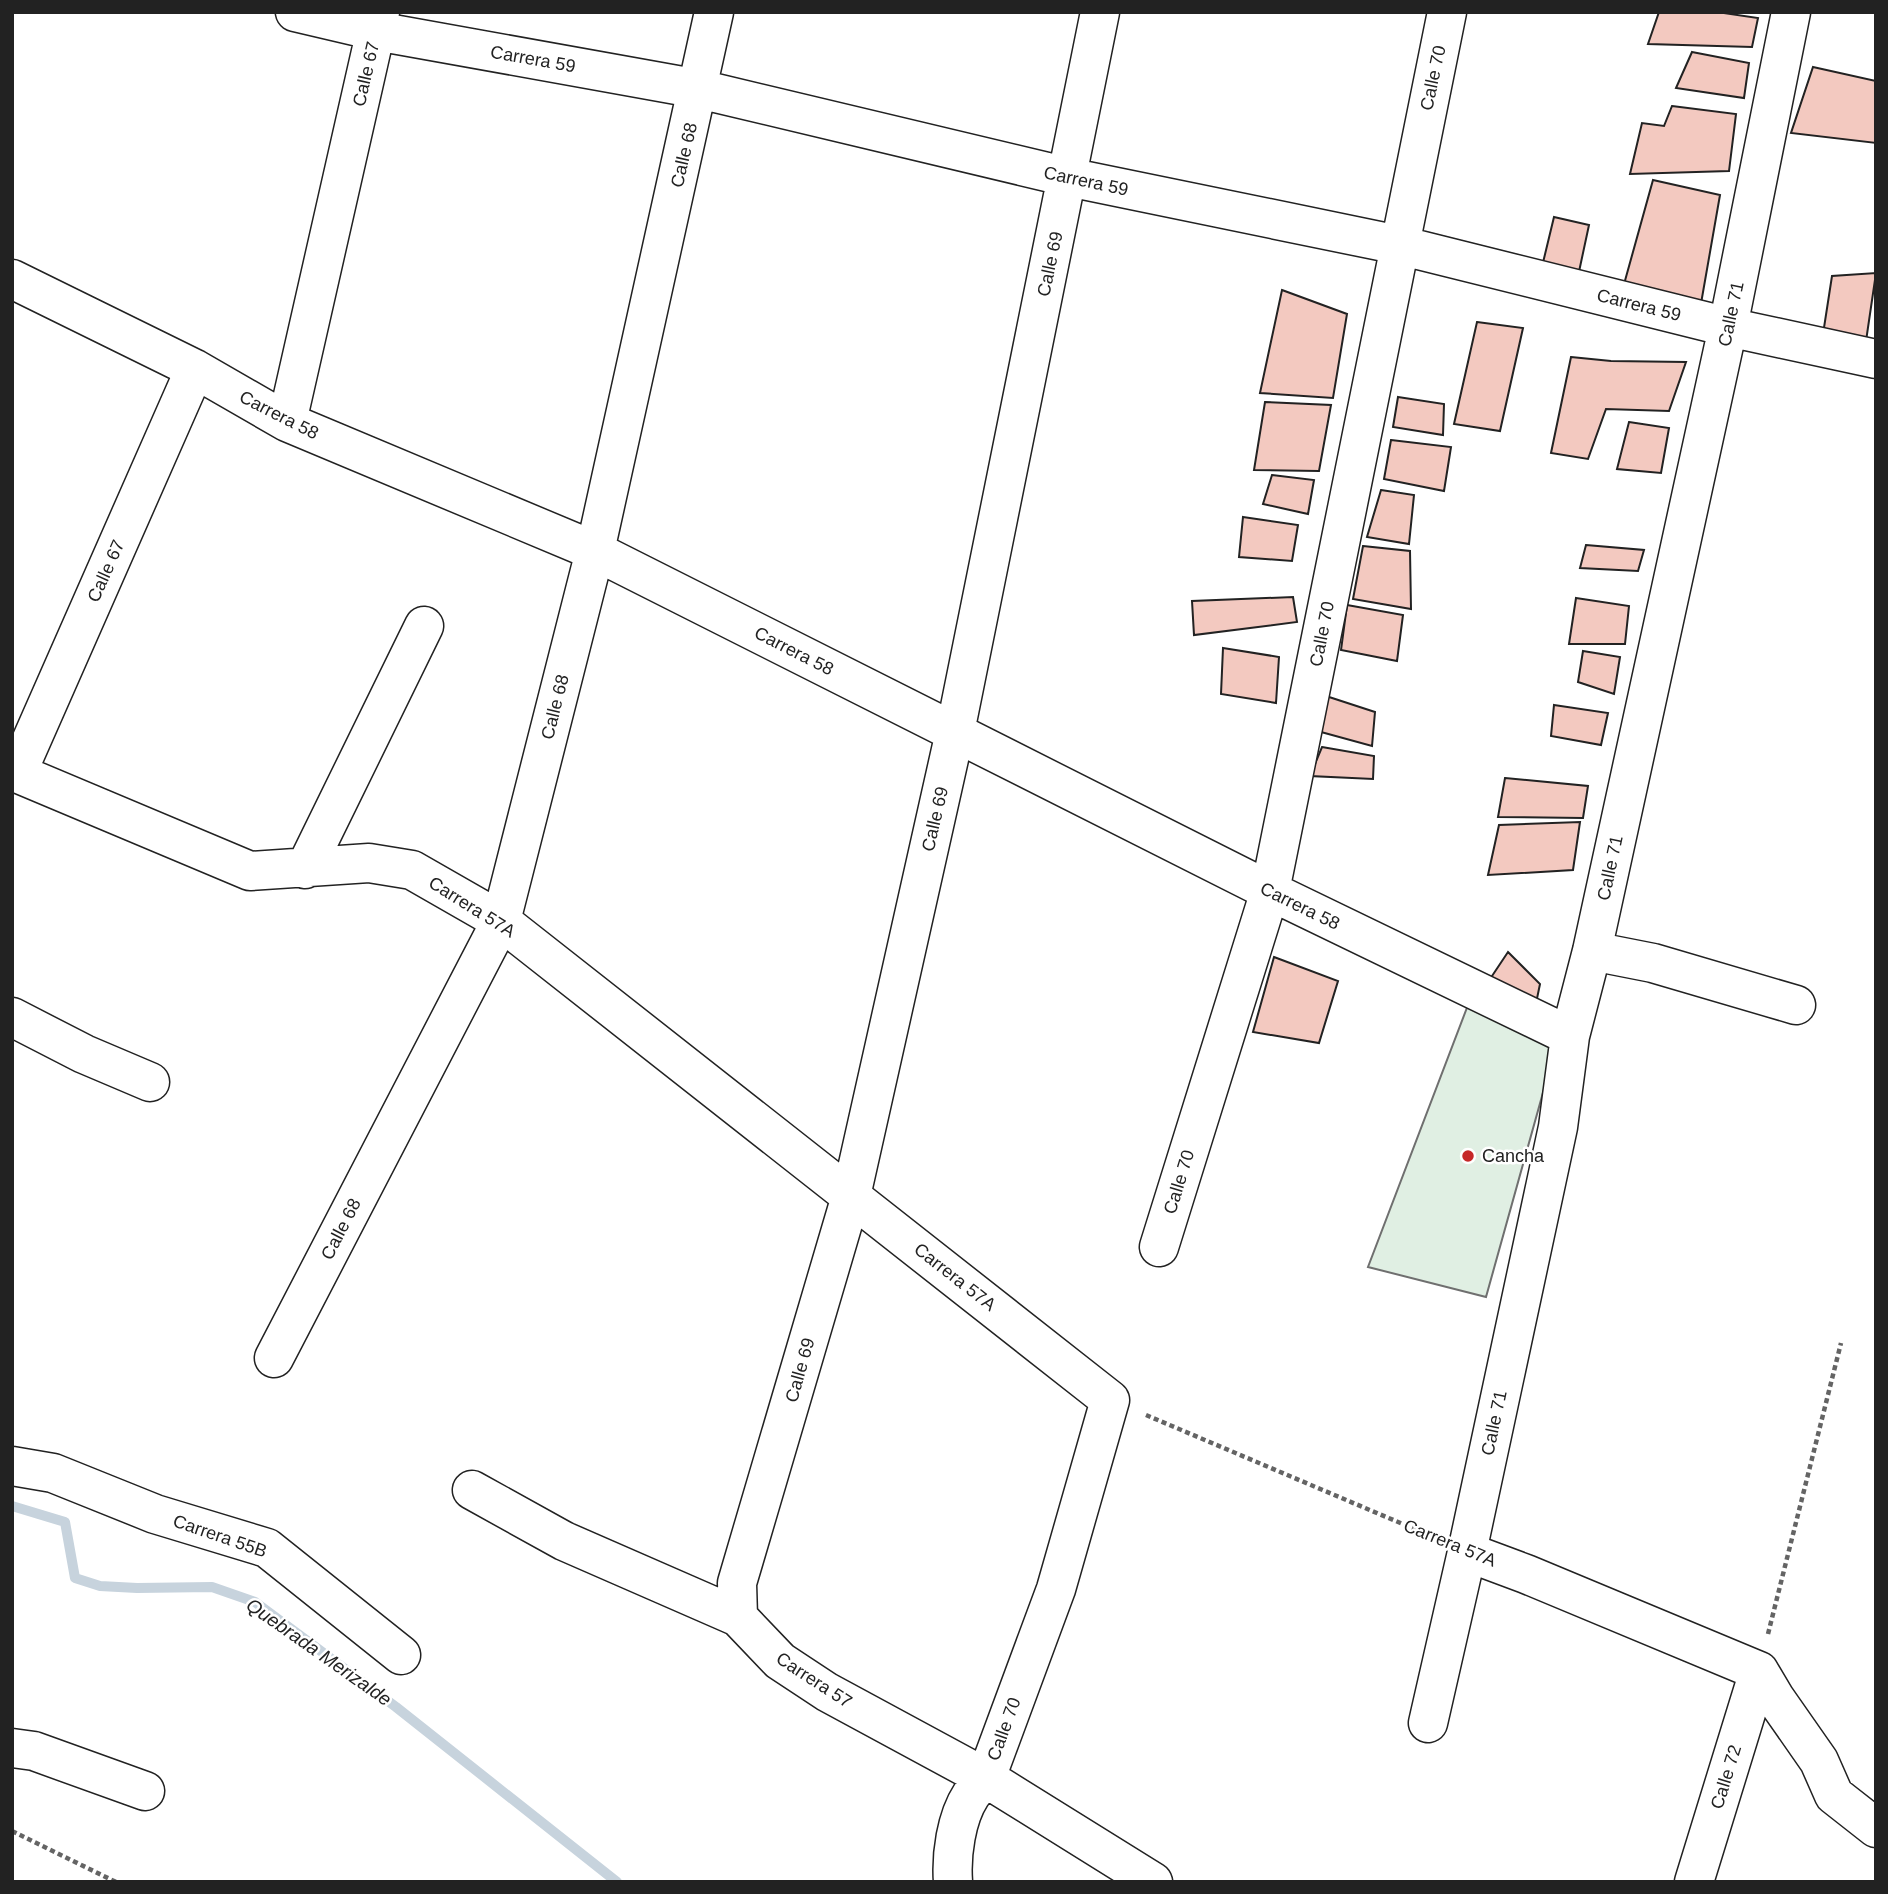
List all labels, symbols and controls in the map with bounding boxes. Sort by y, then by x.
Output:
street label: Calle 67 [349,40,383,108]
street label: Carrera 59 [489,42,577,76]
street label: Calle 70 [1416,44,1450,112]
street label: Calle 68 [667,121,701,189]
street label: Carrera 59 [1042,162,1130,200]
street label: Calle 69 [1033,230,1067,298]
street label: Calle 71 [1714,280,1748,348]
street label: Carrera 59 [1595,285,1683,325]
street label: Carrera 58 [236,387,322,443]
street label: Calle 67 [83,537,129,605]
street label: Calle 70 [1306,600,1338,668]
street label: Carrera 58 [751,623,837,679]
street label: Calle 68 [537,673,573,741]
street label: Calle 69 [918,785,952,853]
street label: Calle 71 [1593,834,1627,902]
street label: Carrera 57A [425,873,519,941]
street label: Carrera 58 [1257,878,1343,934]
place label: Cancha [1482,1146,1545,1166]
street label: Calle 70 [1160,1147,1198,1217]
marker: Cancha [1460,1148,1476,1164]
street label: Calle 68 [317,1195,365,1263]
street label: Carrera 57A [910,1239,1000,1315]
street label: Calle 69 [781,1335,819,1405]
street label: Calle 71 [1477,1389,1511,1457]
street label: Carrera 55B [170,1511,270,1561]
street label: Carrera 57A [1401,1515,1499,1571]
water label: Quebrada Merizalde [242,1594,396,1710]
street label: Carrera 57 [772,1648,856,1712]
street label: Calle 70 [983,1695,1025,1763]
street label: Calle 72 [1707,1742,1745,1812]

